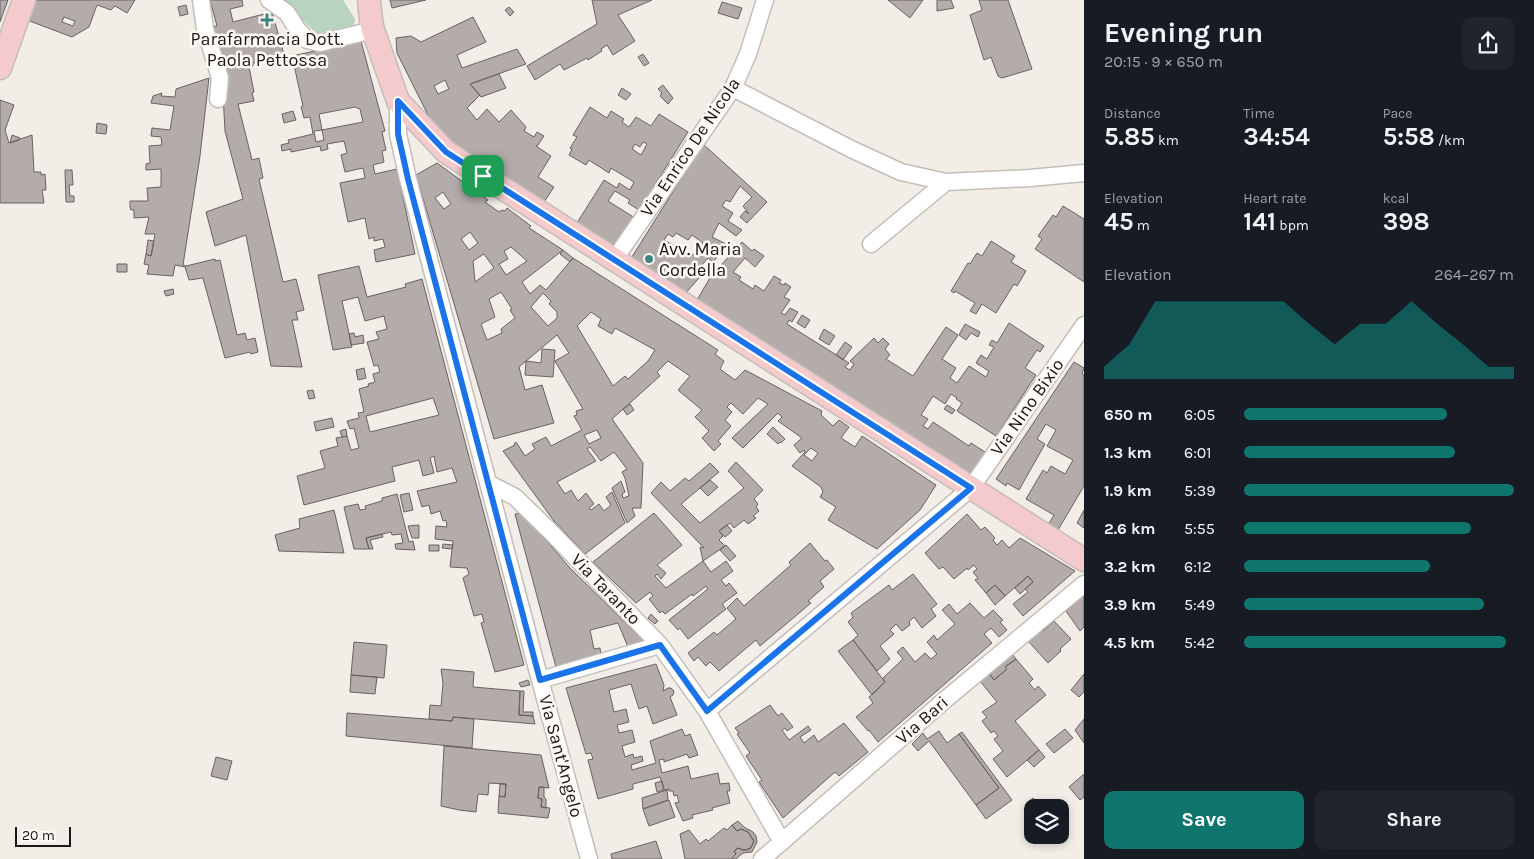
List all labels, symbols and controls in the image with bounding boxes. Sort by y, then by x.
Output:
marker: Parafarmacia Dott. Paola Pettossa [261,14,273,26]
text: Evening run [1104,16,1263,49]
button: share [1462,17,1514,69]
place label: Parafarmacia Dott. Paola Pettossa [191,28,343,71]
text: 20:15 · 9 × 650 m [1104,52,1223,71]
street label: Via Enrico De Nicola [635,73,745,221]
text: Distance [1104,105,1161,122]
text: Time [1243,105,1275,122]
text: Pace [1383,105,1413,122]
text: 5.85 [1104,122,1155,151]
text: 34:54 [1243,122,1310,151]
text: 5:58 [1383,122,1435,151]
text: km [1155,132,1179,149]
text: /km [1435,132,1465,149]
pin [462,155,504,197]
icon: arrive [469,162,497,190]
text: Elevation [1104,190,1163,207]
text: Heart rate [1243,190,1306,207]
text: kcal [1383,190,1409,207]
text: 45 [1104,207,1133,236]
text: 141 [1243,207,1276,236]
text: 398 [1383,207,1430,236]
text: m [1133,217,1150,234]
text: bpm [1276,217,1309,234]
place label: Avv. Maria Cordella [659,238,741,281]
marker: Avv. Maria Cordella [643,253,655,265]
text: Elevation [1104,265,1172,284]
text: 264–267 m [1434,265,1514,284]
street label: Via Nino Bixio [985,354,1069,460]
text: 650 m [1104,405,1152,424]
text: 6:05 [1184,405,1215,424]
text: 1.3 km [1104,443,1152,462]
text: 6:01 [1184,443,1212,462]
text: 1.9 km [1104,481,1152,500]
text: 5:39 [1184,481,1215,500]
text: 2.6 km [1104,519,1156,538]
text: 5:55 [1184,519,1215,538]
street label: Via Taranto [567,549,645,629]
text: 3.2 km [1104,557,1156,576]
text: 6:12 [1184,557,1211,576]
text: 3.9 km [1104,595,1156,614]
text: 5:49 [1184,595,1215,614]
text: 4.5 km [1104,633,1155,652]
text: 5:42 [1184,633,1215,652]
street label: Via Bari [891,691,953,749]
street label: Via Sant'Angelo [534,692,588,820]
button: Save [1104,791,1304,849]
button: Share [1314,791,1514,849]
map controls [1024,799,1069,844]
button: layers [1024,799,1069,844]
scale bar [15,824,71,847]
text: 20 m [22,827,55,844]

